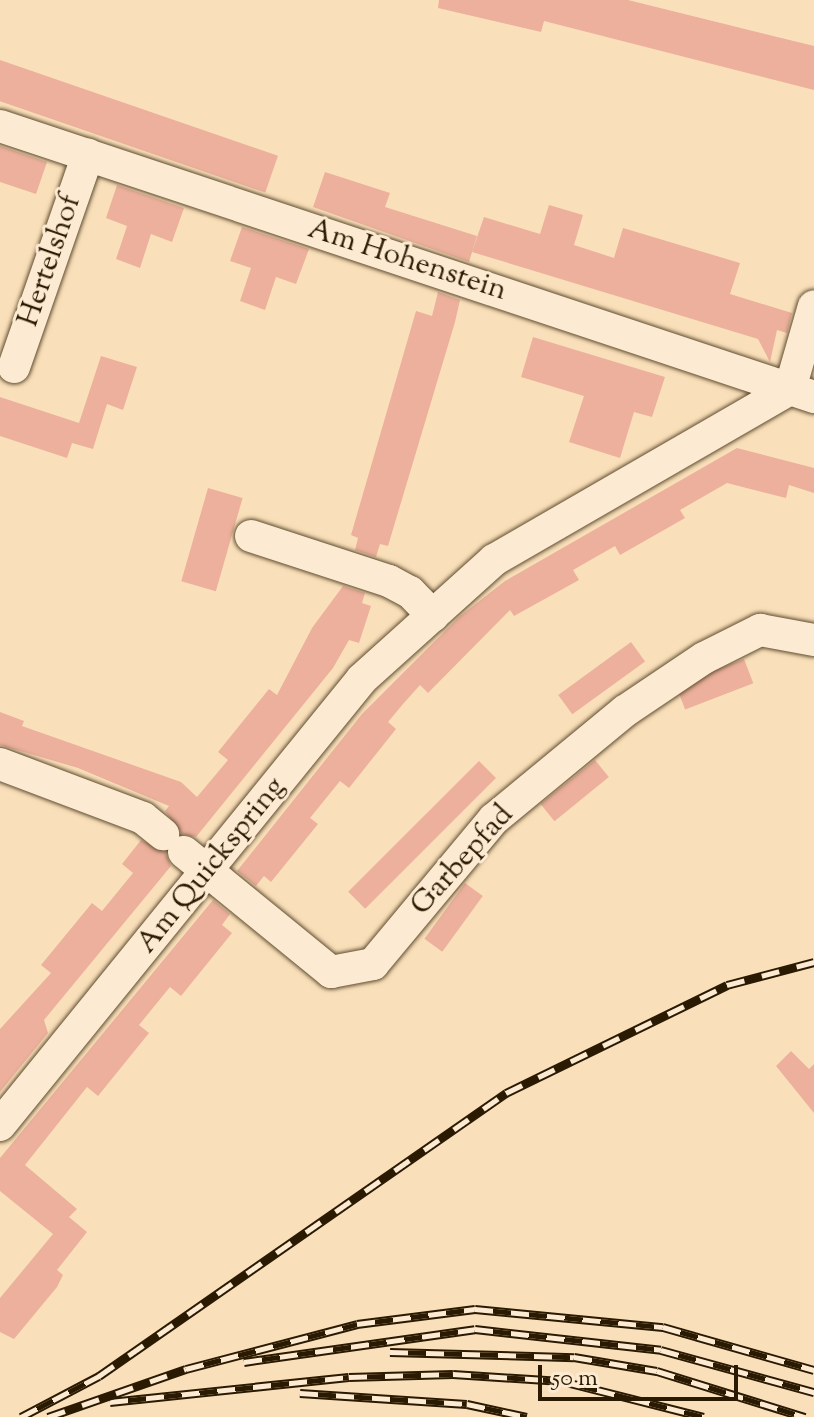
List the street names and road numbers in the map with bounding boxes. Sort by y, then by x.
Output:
street label: Hertelshof [12,190,90,332]
street label: Am Hohenstein [303,212,511,310]
street label: Am Quickspring [130,771,294,961]
street label: Garbepfad [404,798,522,924]

